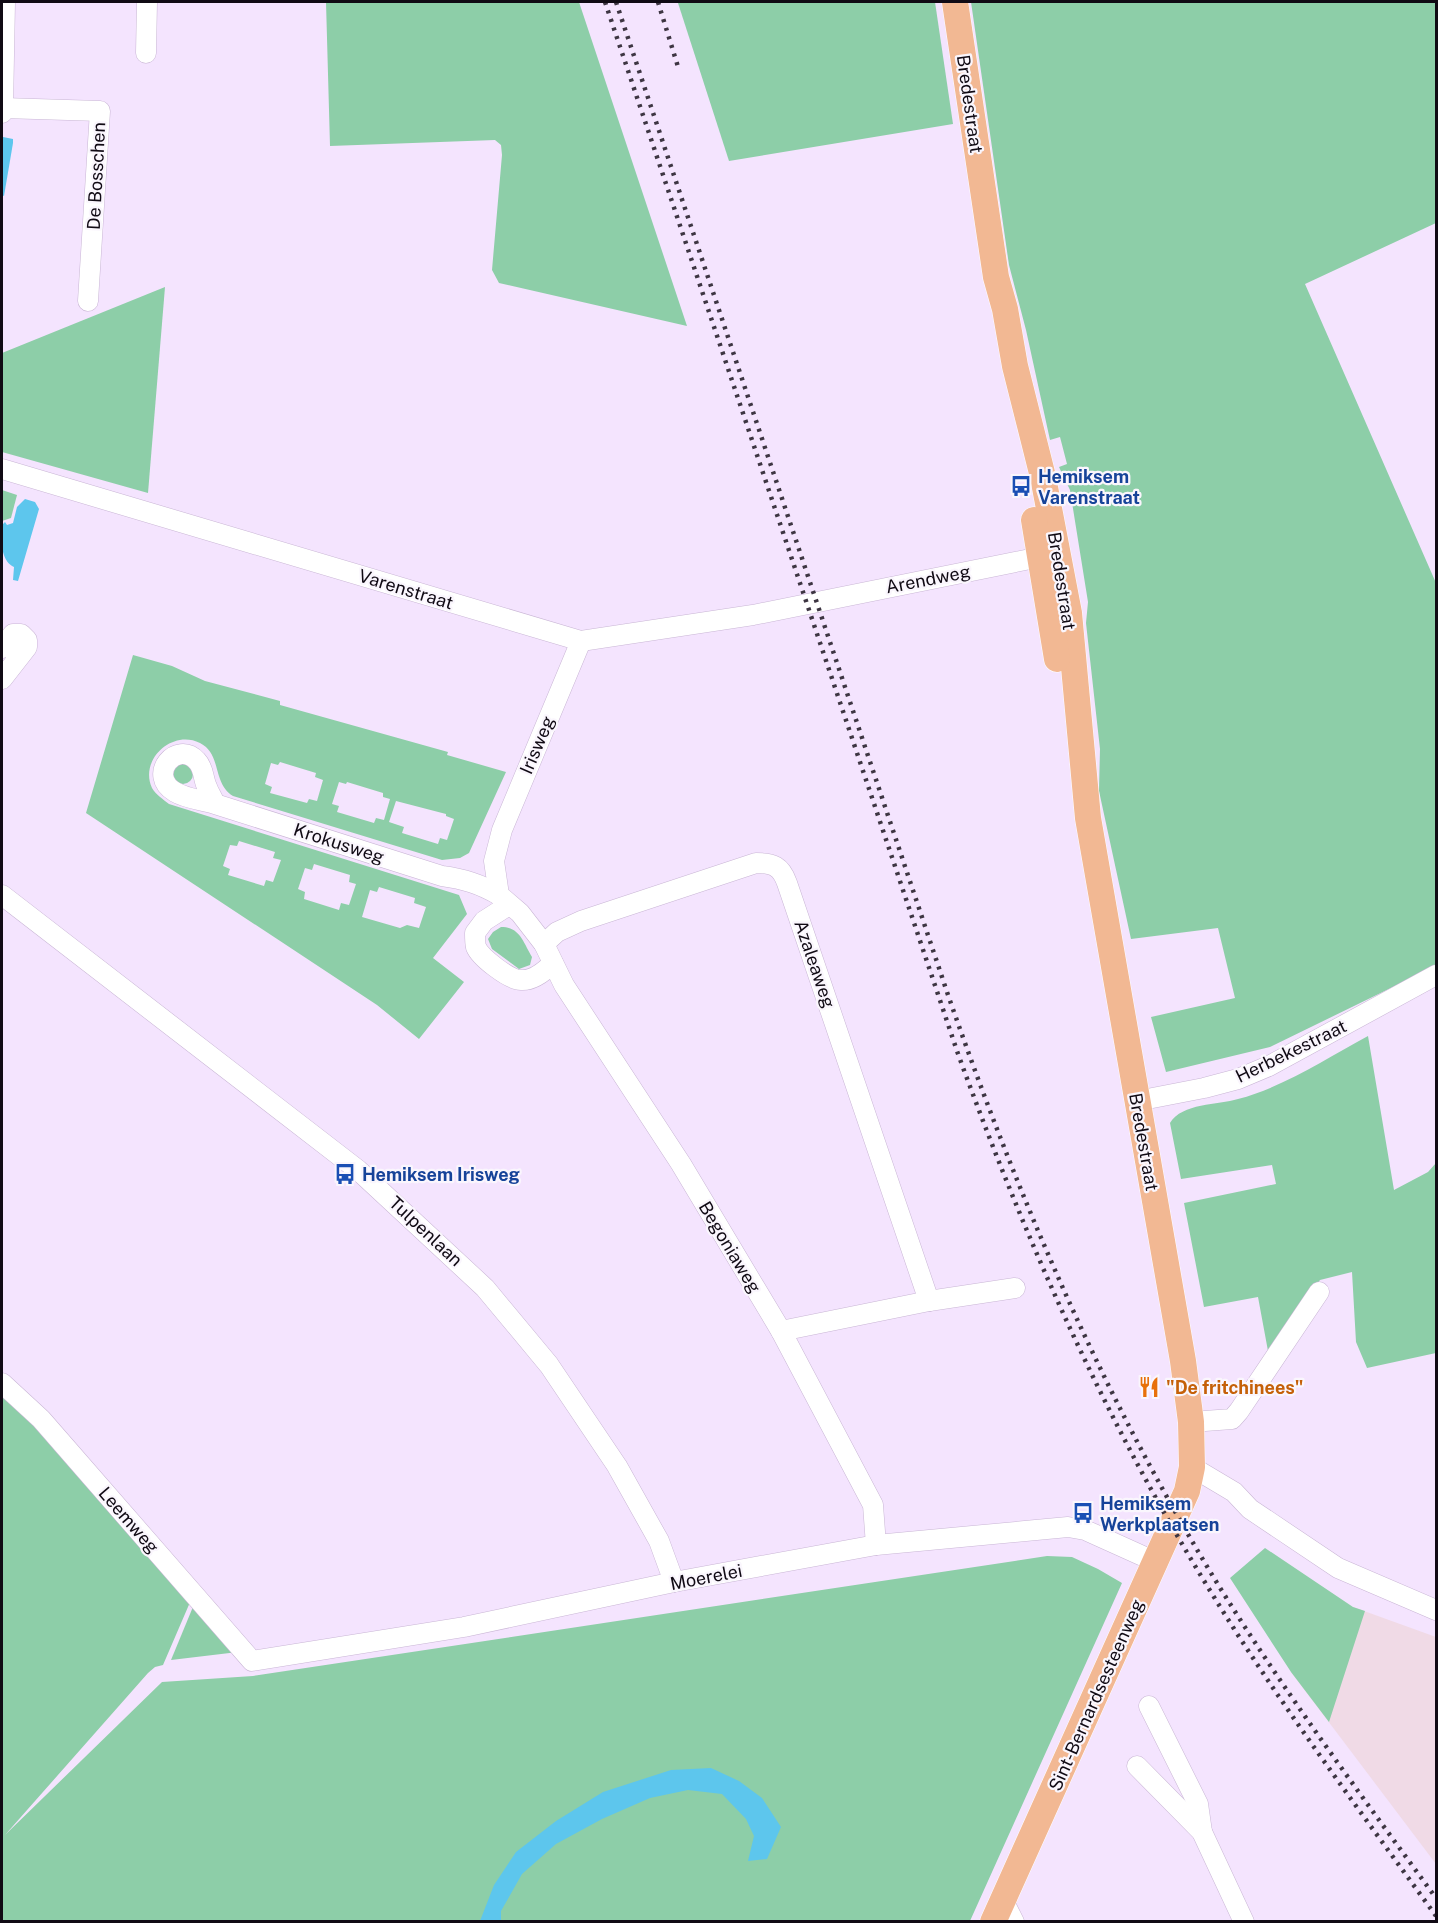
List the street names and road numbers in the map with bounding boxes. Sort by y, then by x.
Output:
street label: Bredestraat [953,53,987,155]
street label: De Bosschen [83,122,109,230]
street label: Bredestraat [1044,530,1080,632]
street label: Arendweg [884,560,972,598]
street label: Varenstraat [356,565,456,613]
street label: Irisweg [515,713,559,777]
street label: Krokusweg [291,818,387,868]
street label: Azaleaweg [790,917,840,1011]
street label: Herbekestraat [1232,1015,1350,1087]
street label: Bredestraat [1125,1091,1163,1193]
street label: Tulpenlaan [385,1192,467,1270]
street label: Begoniaweg [694,1197,766,1297]
street label: Leemweg [95,1483,163,1557]
street label: Moerelei [668,1560,744,1594]
street label: Sint-Bernardsesteenweg [1044,1596,1148,1794]

